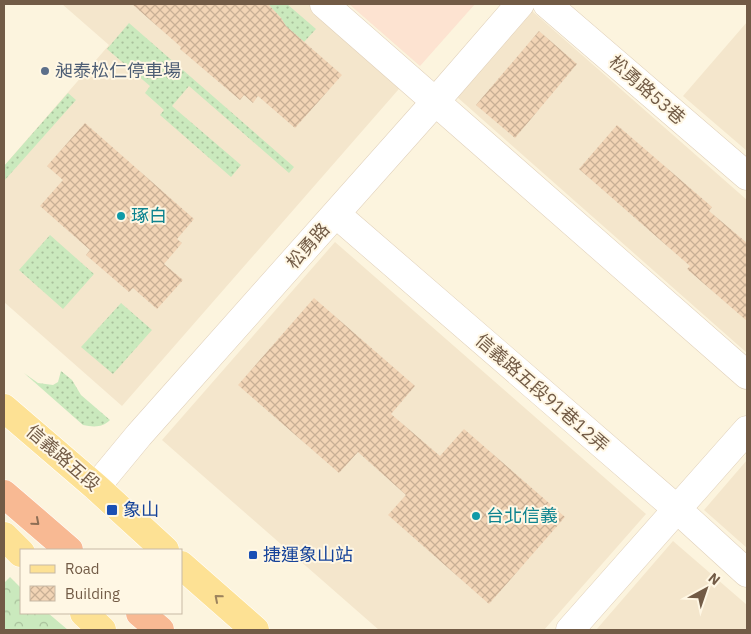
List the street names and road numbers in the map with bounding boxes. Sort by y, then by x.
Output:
street label: 松勇路53巷 [604,50,690,129]
street label: 松勇路 [281,218,334,273]
street label: 信義路五段91巷12弄 [471,328,614,457]
street label: 信義路五段 [22,419,105,496]

